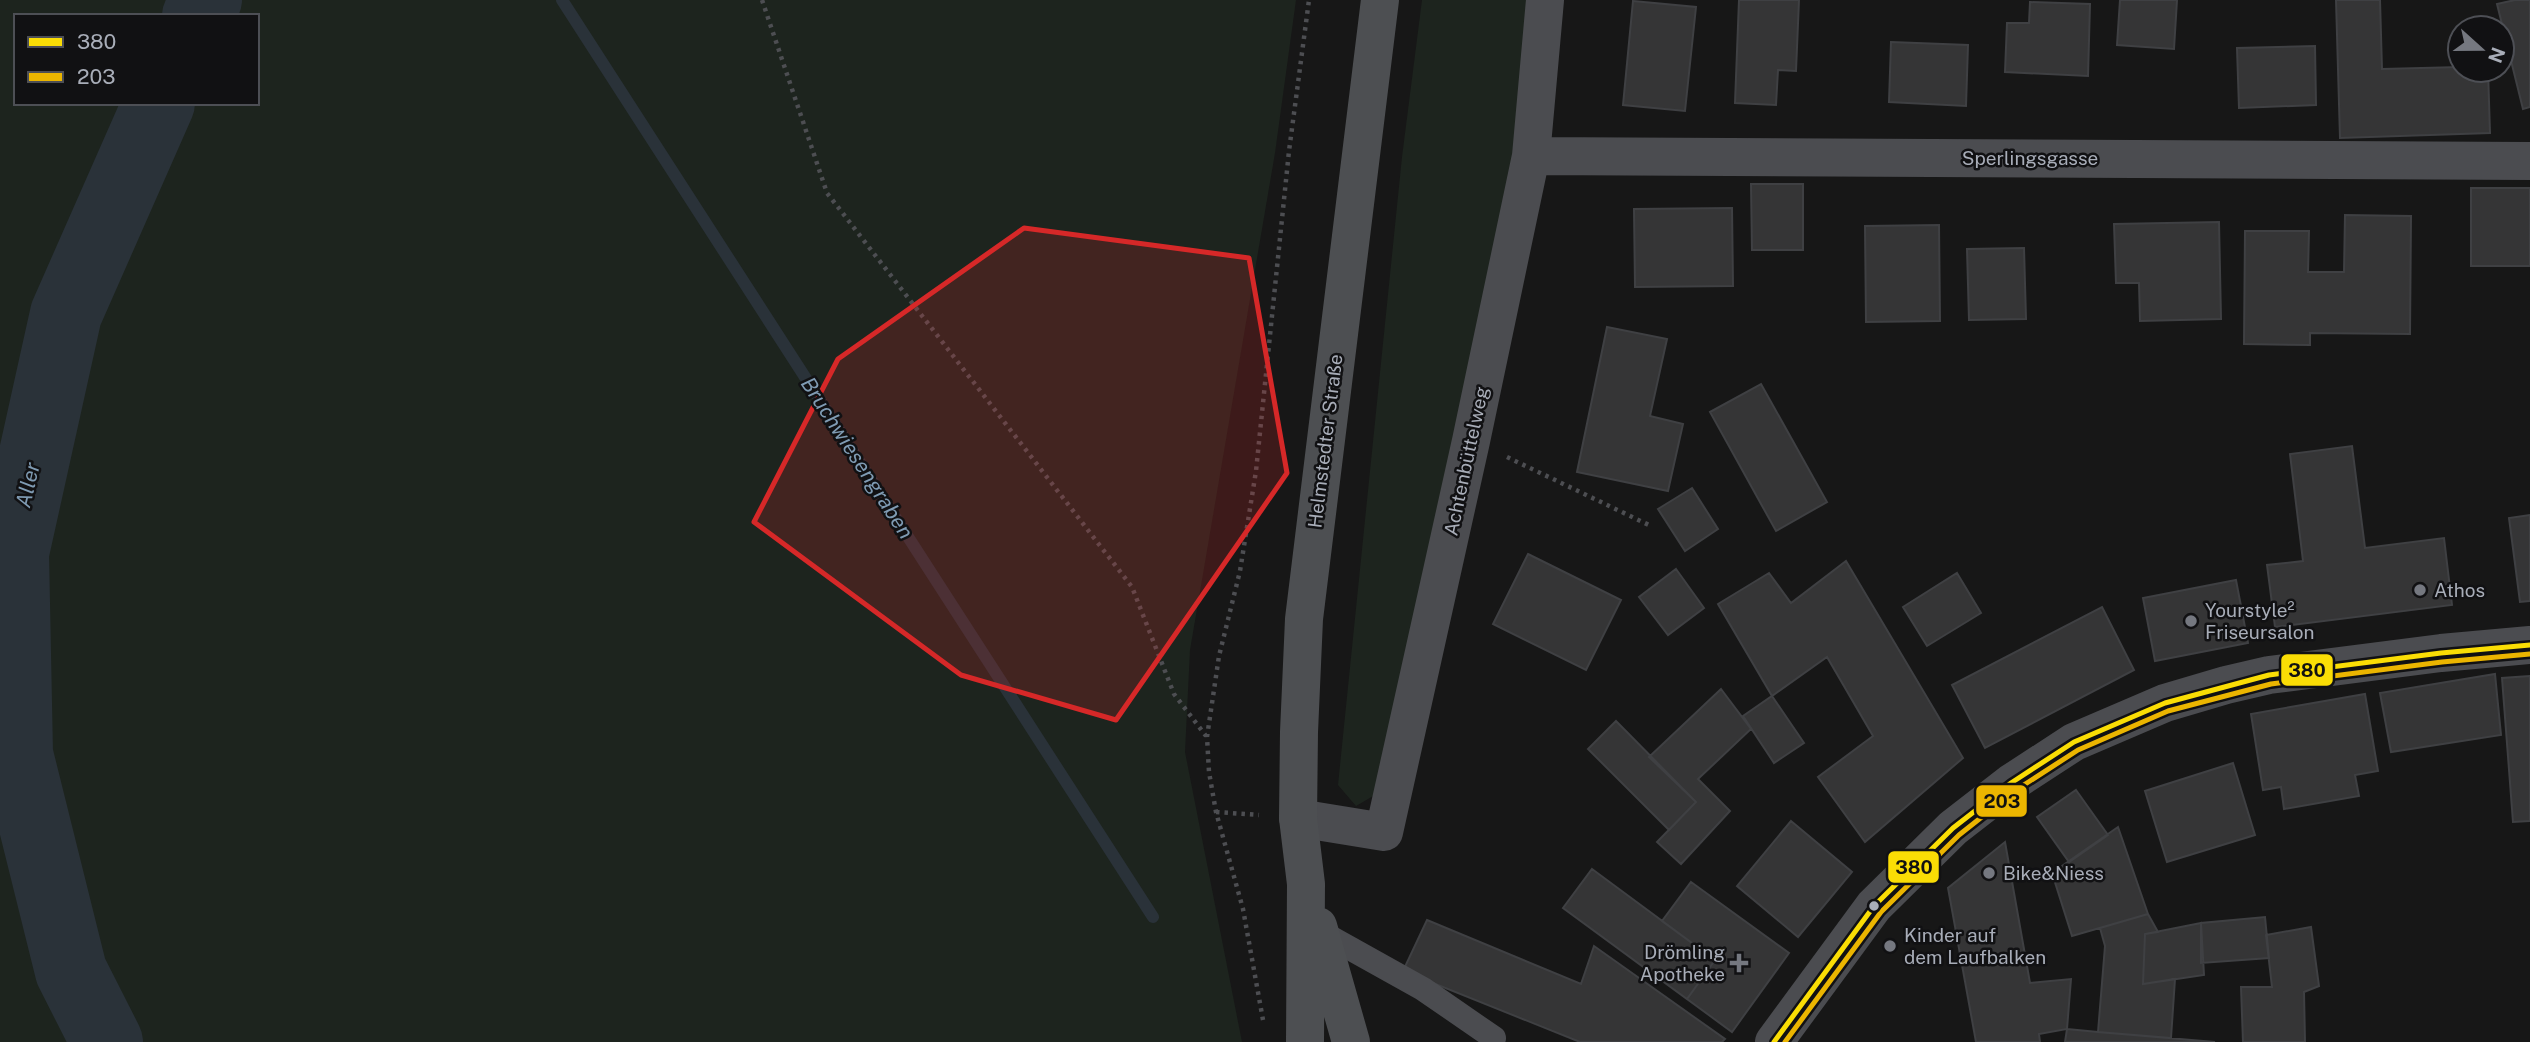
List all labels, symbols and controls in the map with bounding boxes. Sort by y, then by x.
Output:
legend [14,14,259,105]
north arrow [2446,14,2516,84]
text: 380 [77,29,116,54]
text: N [2484,44,2510,66]
text: 203 [77,64,115,89]
street label: Sperlingsgasse [1962,147,2098,169]
street label: Helmstedter Straße [1303,353,1347,529]
water label: Bruchwiesengraben [796,372,919,543]
street label: Achtenbüttelweg [1439,384,1493,538]
water label: Aller [10,459,45,510]
place label: Athos [2434,579,2485,601]
marker: Athos [2412,582,2428,598]
place label: Yourstyle² Friseursalon [2205,599,2314,643]
marker: Yourstyle² Friseursalon [2183,613,2199,629]
line badge: 380 [2280,653,2334,687]
text: 380 [2288,659,2326,681]
line badge: 203 [1975,784,2028,818]
text: 203 [1984,790,2020,812]
line badge: 380 [1887,850,1940,884]
text: 380 [1895,856,1933,878]
place label: Bike&Niess [2003,862,2104,884]
marker: Bike&Niess [1981,865,1997,881]
unlabelled marker [1867,899,1881,913]
place label: Kinder auf dem Laufbalken [1904,924,2046,968]
marker: Kinder auf dem Laufbalken [1882,938,1898,954]
place label: Drömling Apotheke [1640,941,1725,985]
marker: Drömling Apotheke [1731,955,1747,971]

